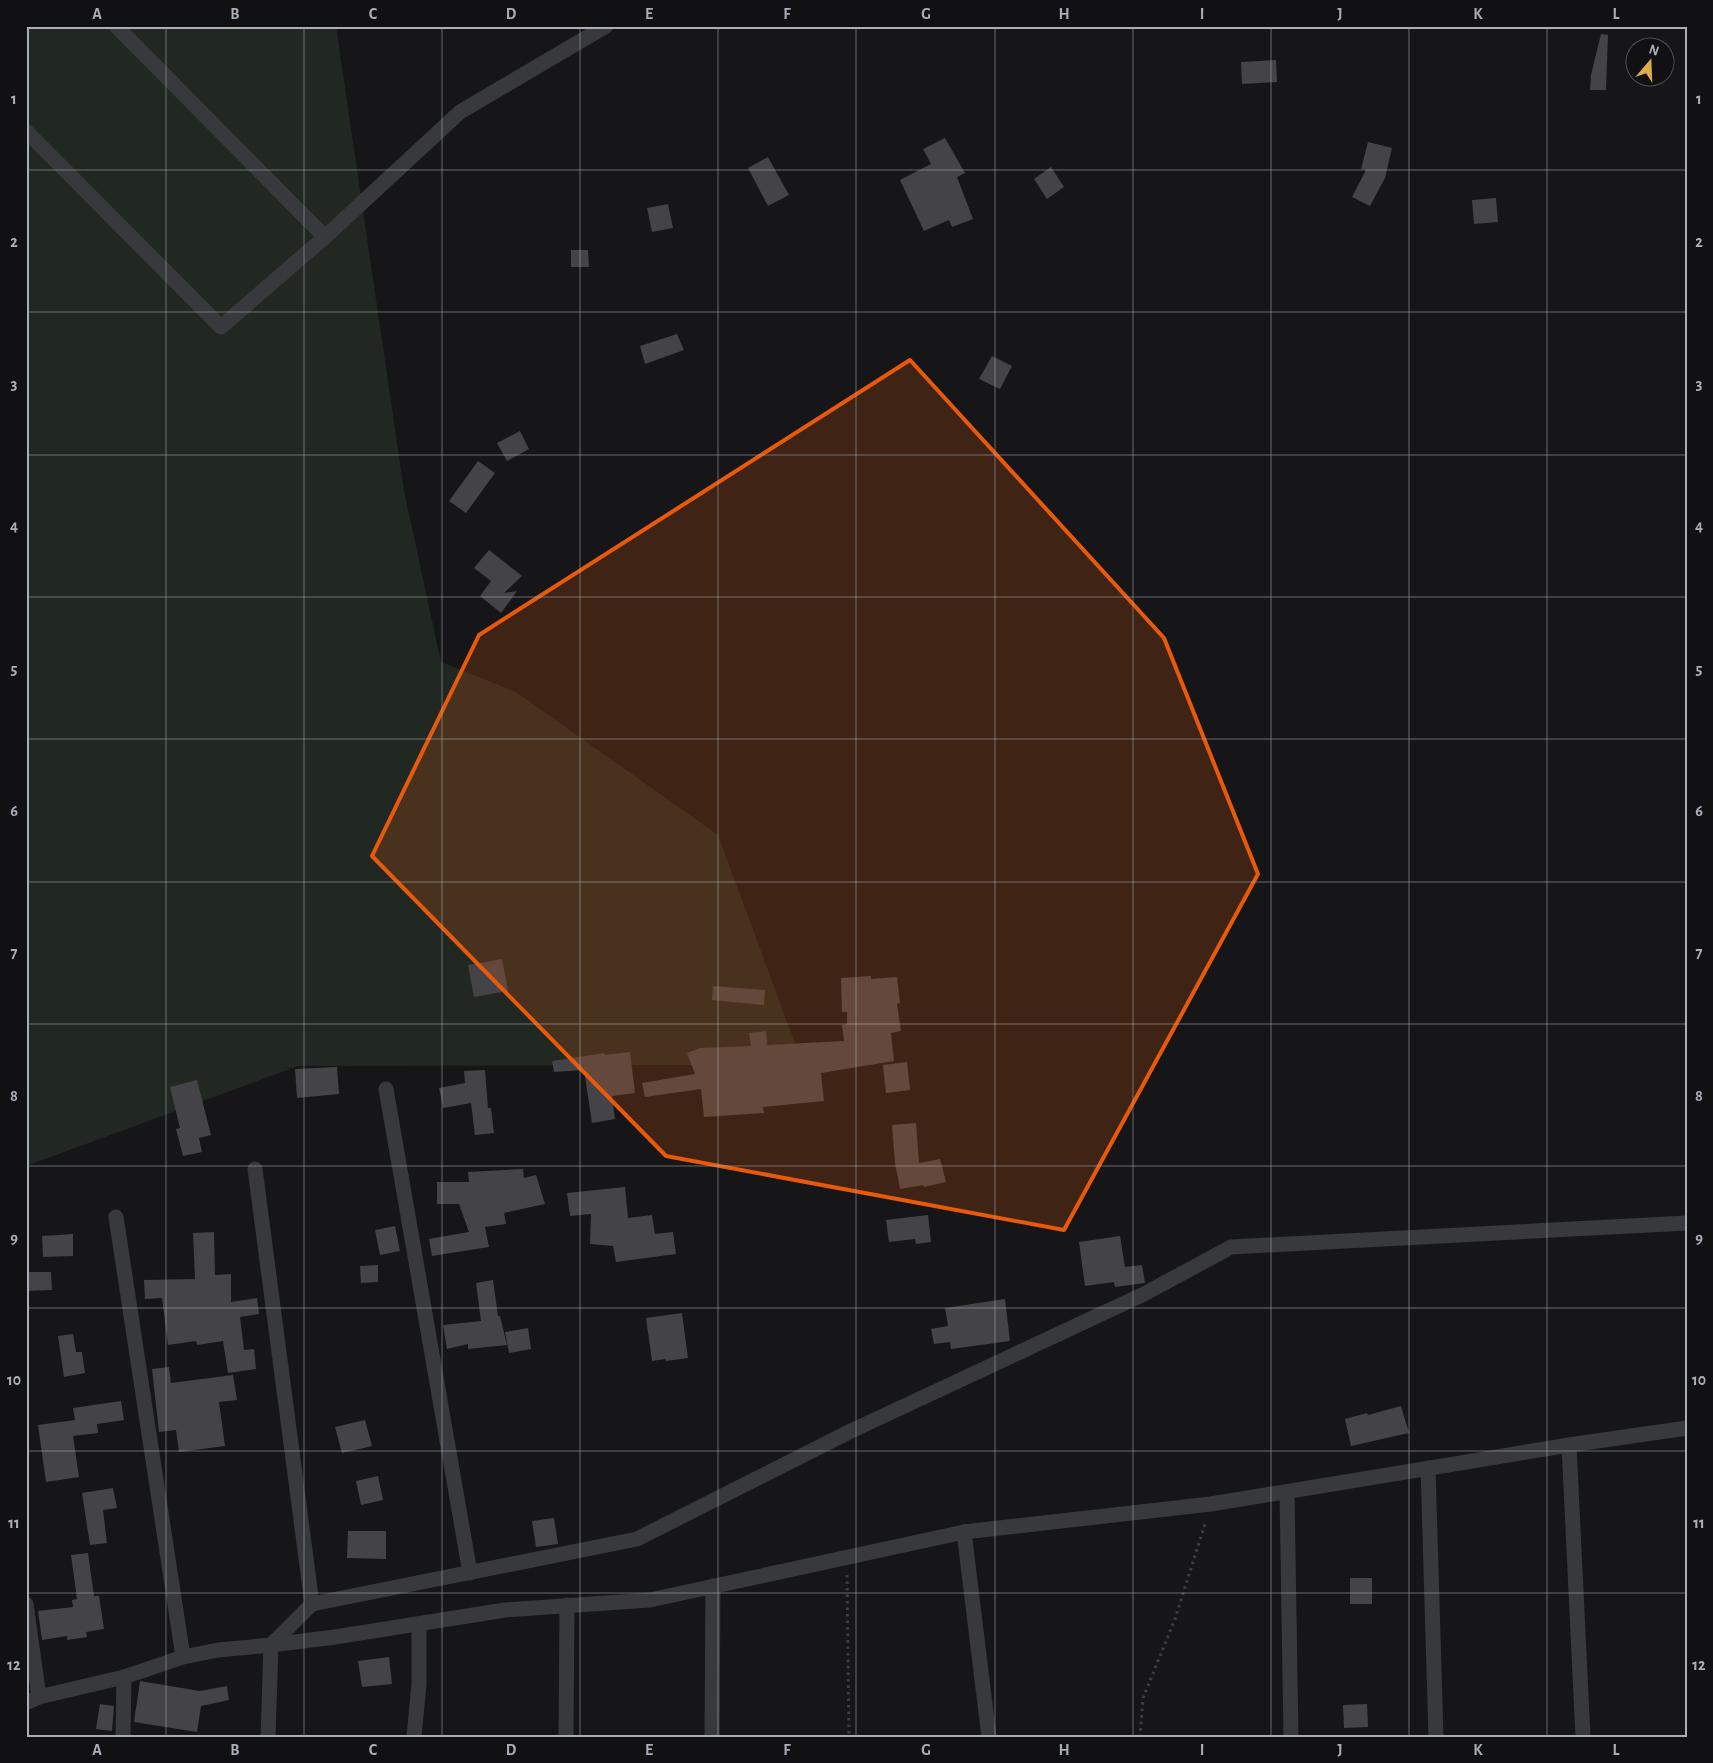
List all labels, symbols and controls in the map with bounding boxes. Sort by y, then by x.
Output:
text: A [92,6,102,22]
text: B [230,6,240,22]
text: C [369,6,378,22]
text: D [506,6,517,22]
text: E [645,6,653,22]
text: F [783,6,791,22]
text: G [921,6,931,22]
text: H [1058,6,1070,22]
text: I [1200,6,1204,22]
text: J [1337,6,1343,22]
text: K [1473,6,1483,22]
text: L [1613,6,1620,22]
north arrow [1626,38,1676,88]
text: N [1647,42,1661,59]
text: 1 [11,91,17,107]
text: 1 [1696,91,1702,107]
text: 2 [10,234,18,250]
text: 2 [1695,234,1703,250]
text: 3 [11,376,18,392]
text: 3 [1696,376,1703,392]
text: 4 [10,518,18,534]
text: 4 [1695,518,1703,534]
text: 5 [11,661,18,677]
text: 5 [1696,661,1703,677]
text: 6 [10,803,18,819]
text: 6 [1695,803,1703,819]
text: 7 [11,945,18,961]
text: 7 [1696,945,1703,961]
text: 8 [10,1088,18,1104]
text: 8 [1695,1088,1703,1104]
text: 9 [10,1230,18,1246]
text: 9 [1695,1230,1703,1246]
text: 10 [7,1372,21,1388]
text: 10 [1692,1372,1706,1388]
text: 11 [8,1515,20,1531]
text: 11 [1693,1515,1705,1531]
text: 12 [7,1657,21,1673]
text: 12 [1692,1657,1706,1673]
text: A [92,1742,102,1758]
text: B [230,1742,240,1758]
text: C [369,1742,378,1758]
text: D [506,1742,517,1758]
text: E [645,1742,653,1758]
text: F [783,1742,791,1758]
text: G [921,1742,931,1758]
text: H [1058,1742,1070,1758]
text: I [1200,1742,1204,1758]
text: J [1337,1742,1343,1758]
text: K [1473,1742,1483,1758]
text: L [1613,1742,1620,1758]

